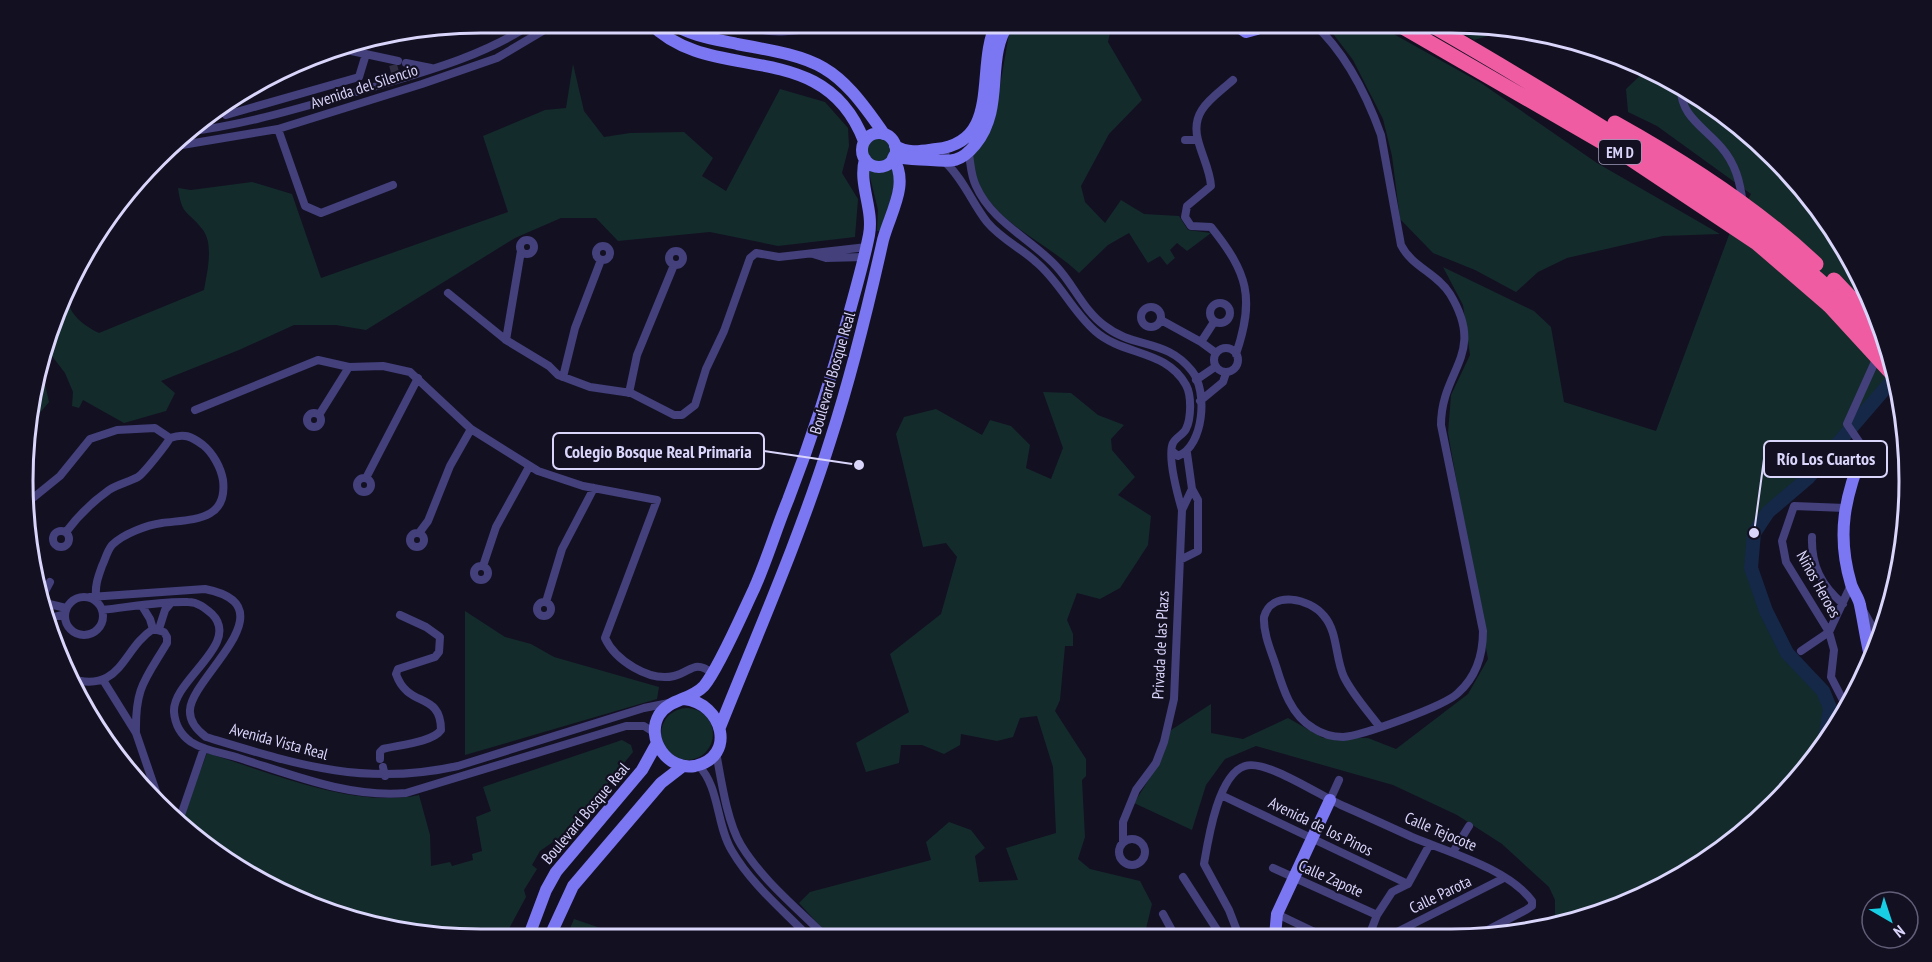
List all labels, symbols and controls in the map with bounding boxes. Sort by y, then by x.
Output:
street label: Avenida del Silencio [308,59,420,113]
road number: EM D [1599,140,1641,164]
street label: Boulevard Bosque Real [805,309,859,436]
callout: Colegio Bosque Real Primaria [553,433,764,469]
text: Colegio Bosque Real Primaria [564,440,752,463]
callout: Río Los Cuartos [1764,441,1887,477]
text: Río Los Cuartos [1777,447,1875,470]
street label: Niños Heroes [1792,547,1846,621]
street label: Privada de las Plazs [1147,590,1173,700]
street label: Avenida Vista Real [228,718,331,764]
street label: Boulevard Bosque Real [537,758,633,868]
street label: Avenida de los Pinos [1266,792,1376,860]
street label: Calle Tejocote [1402,807,1480,855]
street label: Calle Zapote [1296,855,1366,901]
street label: Calle Parota [1406,870,1474,918]
north arrow [1860,890,1920,950]
text: N [1890,921,1909,942]

